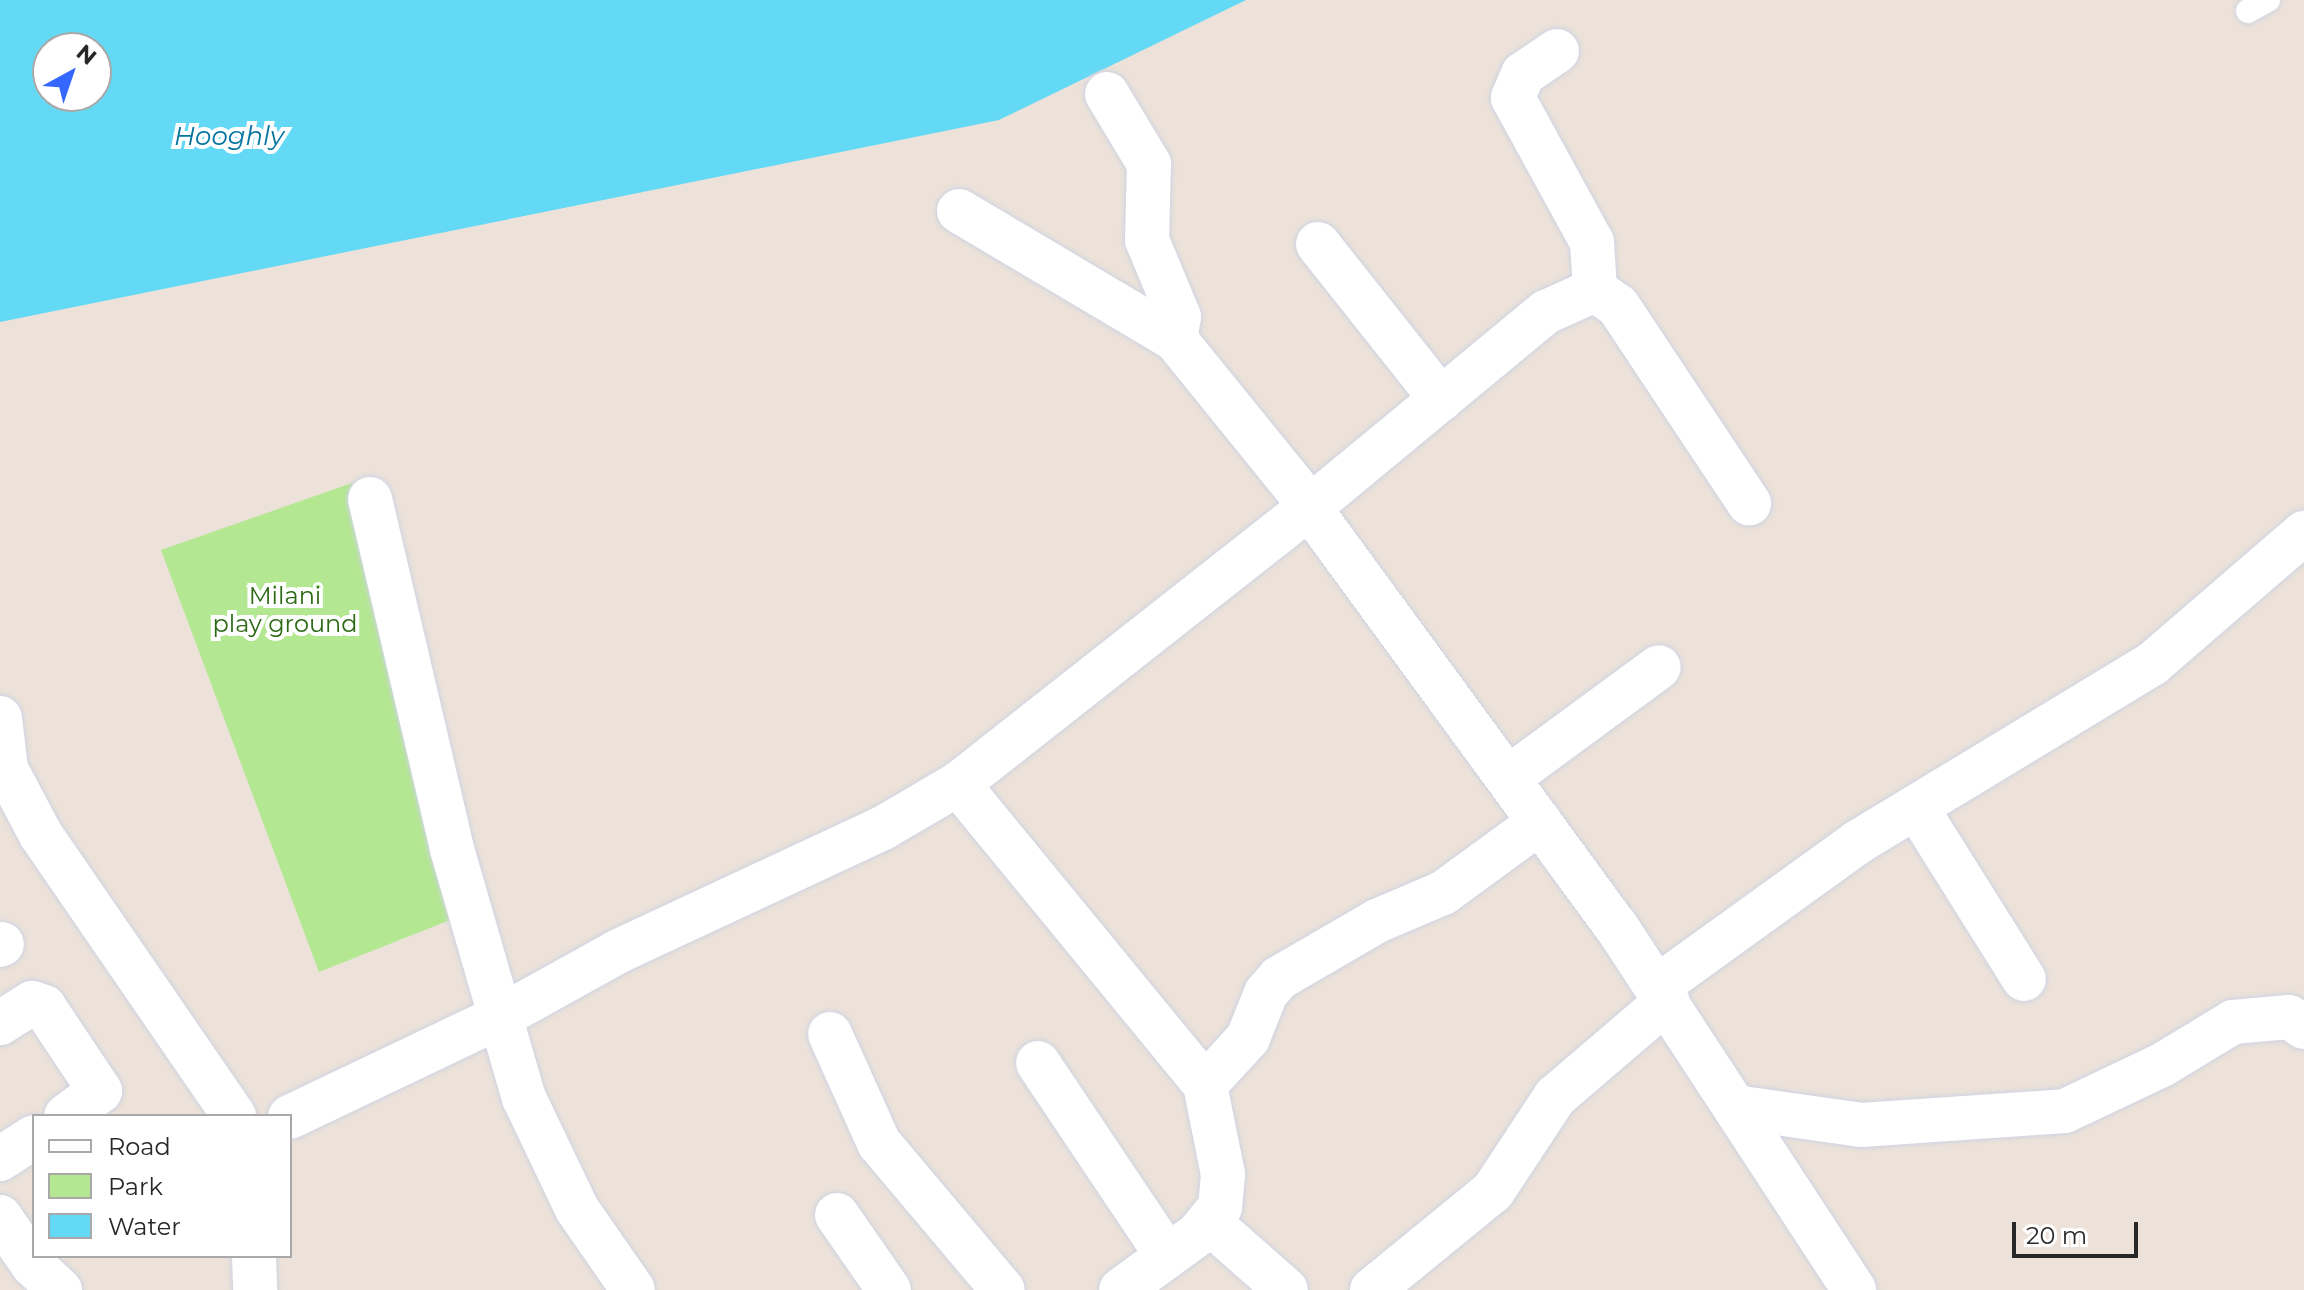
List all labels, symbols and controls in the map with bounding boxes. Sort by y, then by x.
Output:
north arrow [32,32,112,112]
text: N [71,39,102,71]
water label: Hooghly [174,121,284,153]
park label: Milani play ground [212,582,358,638]
legend [32,1114,292,1258]
text: Road [108,1132,171,1161]
text: Park [108,1172,163,1201]
scale bar [2016,1206,2142,1256]
text: Water [108,1212,181,1241]
text: 20 m [2026,1221,2087,1250]

